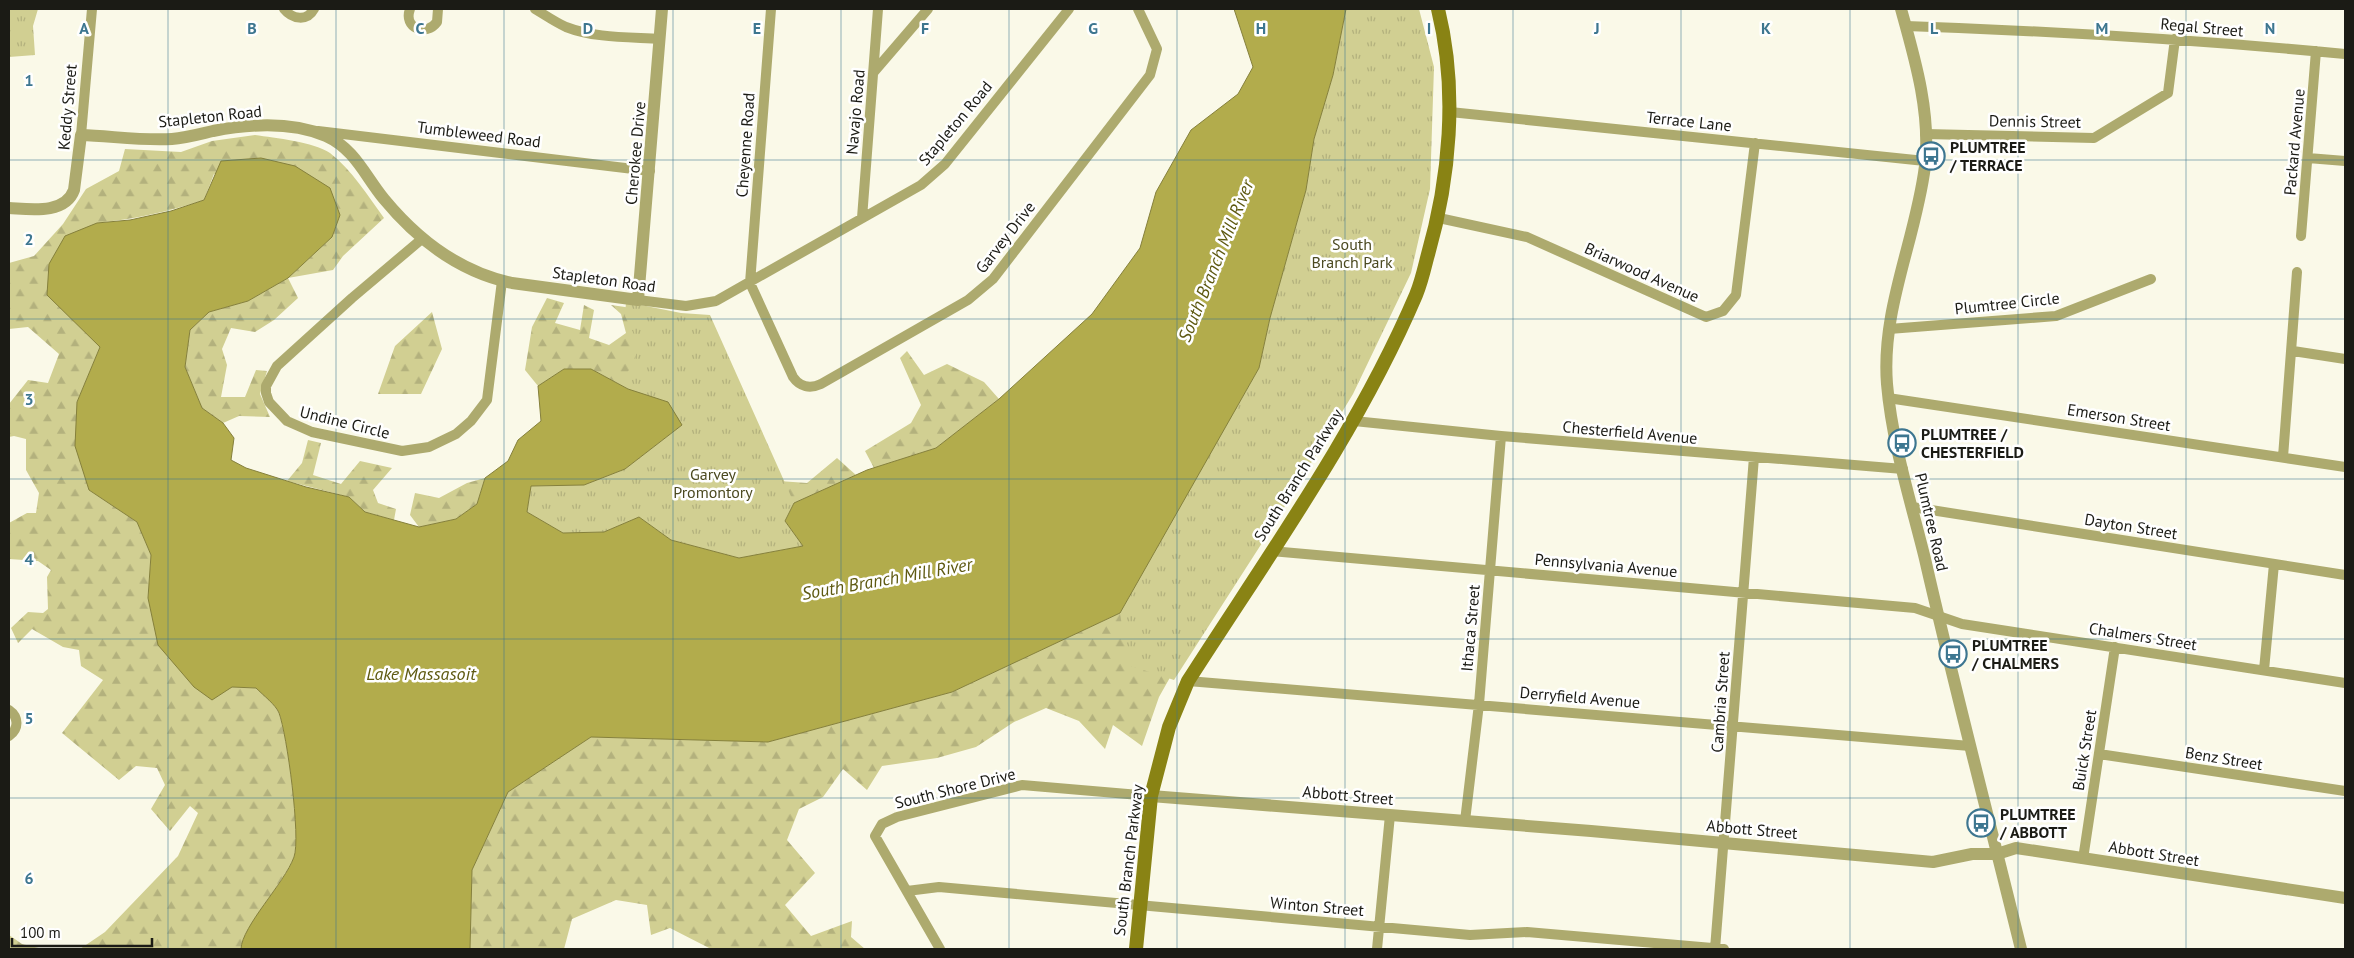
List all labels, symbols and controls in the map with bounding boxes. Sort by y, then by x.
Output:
street label: Regal Street [2160,13,2245,41]
text: A [79,18,89,38]
text: B [247,18,257,38]
text: C [416,18,425,38]
text: D [583,18,593,38]
text: E [753,18,761,38]
text: F [921,18,929,38]
text: G [1088,18,1098,38]
text: H [1256,18,1266,38]
text: I [1427,18,1431,38]
text: J [1593,18,1600,38]
text: K [1761,18,1771,38]
text: L [1930,18,1939,38]
text: M [2096,18,2108,38]
text: N [2265,18,2275,38]
street label: Keddy Street [53,63,81,151]
street label: Navajo Road [841,69,869,155]
text: 1 [24,70,34,90]
street label: Stapleton Road [914,77,996,169]
street label: Packard Avenue [2279,88,2309,196]
street label: Cheyenne Road [731,92,759,198]
street label: Cherokee Drive [621,100,649,206]
street label: Stapleton Road [157,101,263,131]
street label: Terrace Lane [1645,107,1733,135]
street label: Dennis Street [1989,110,2082,132]
street label: Tumbleweed Road [416,116,542,152]
place label: PLUMTREE / TERRACE [1949,137,2026,175]
bus stop icon: PLUMTREE / TERRACE [1916,141,1946,171]
water label: South Branch Mill River [1173,176,1259,345]
street label: Garvey Drive [971,197,1039,277]
text: 2 [24,229,34,249]
park label: South Branch Park [1311,234,1393,272]
street label: Briarwood Avenue [1582,238,1702,306]
street label: Stapleton Road [551,262,657,296]
street label: Plumtree Circle [1954,288,2060,318]
text: 3 [24,389,34,409]
street label: Emerson Street [2066,399,2173,435]
street label: Undine Circle [298,401,392,443]
street label: South Branch Parkway [1249,405,1347,545]
street label: Chesterfield Avenue [1562,416,1698,448]
place label: PLUMTREE / CHESTERFIELD [1921,424,2024,462]
bus stop icon: PLUMTREE / CHESTERFIELD [1887,428,1917,458]
park label: Garvey Promontory [673,464,753,502]
street label: Plumtree Road [1911,471,1953,573]
street label: Dayton Street [2083,509,2179,543]
text: 4 [24,549,34,569]
street label: Pennsylvania Avenue [1534,549,1678,581]
water label: South Branch Mill River [800,552,975,605]
street label: Ithaca Street [1456,583,1484,672]
street label: Chalmers Street [2088,618,2199,654]
place label: PLUMTREE / CHALMERS [1971,635,2059,673]
bus stop icon: PLUMTREE / CHALMERS [1938,639,1968,669]
street label: Cambria Street [1706,650,1734,753]
water label: Lake Massasoit [366,662,477,685]
street label: Derryfield Avenue [1519,682,1641,712]
street label: Buick Street [2068,707,2100,792]
text: 5 [24,708,34,728]
street label: Benz Street [2184,742,2265,774]
street label: South Shore Drive [893,763,1017,813]
street label: Abbott Street [1302,781,1395,809]
street label: South Branch Parkway [1109,783,1147,937]
place label: PLUMTREE / ABBOTT [1999,804,2076,842]
bus stop icon: PLUMTREE / ABBOTT [1966,808,1996,838]
street label: Abbott Street [1706,815,1799,843]
street label: Abbott Street [2107,836,2201,870]
text: 6 [24,868,34,888]
street label: Winton Street [1269,892,1365,920]
scale bar [12,916,152,948]
text: 100 m [20,923,61,942]

